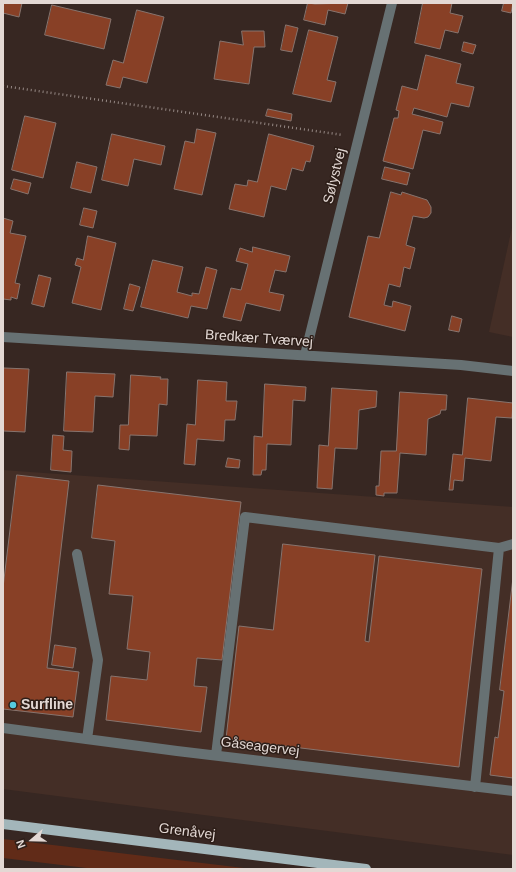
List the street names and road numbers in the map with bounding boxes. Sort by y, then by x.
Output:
street label: Sølystvej [320,146,350,206]
street label: Bredkær Tværvej [204,327,314,351]
street label: Gåseagervej [220,734,300,760]
street label: Grenåvej [158,820,216,844]

